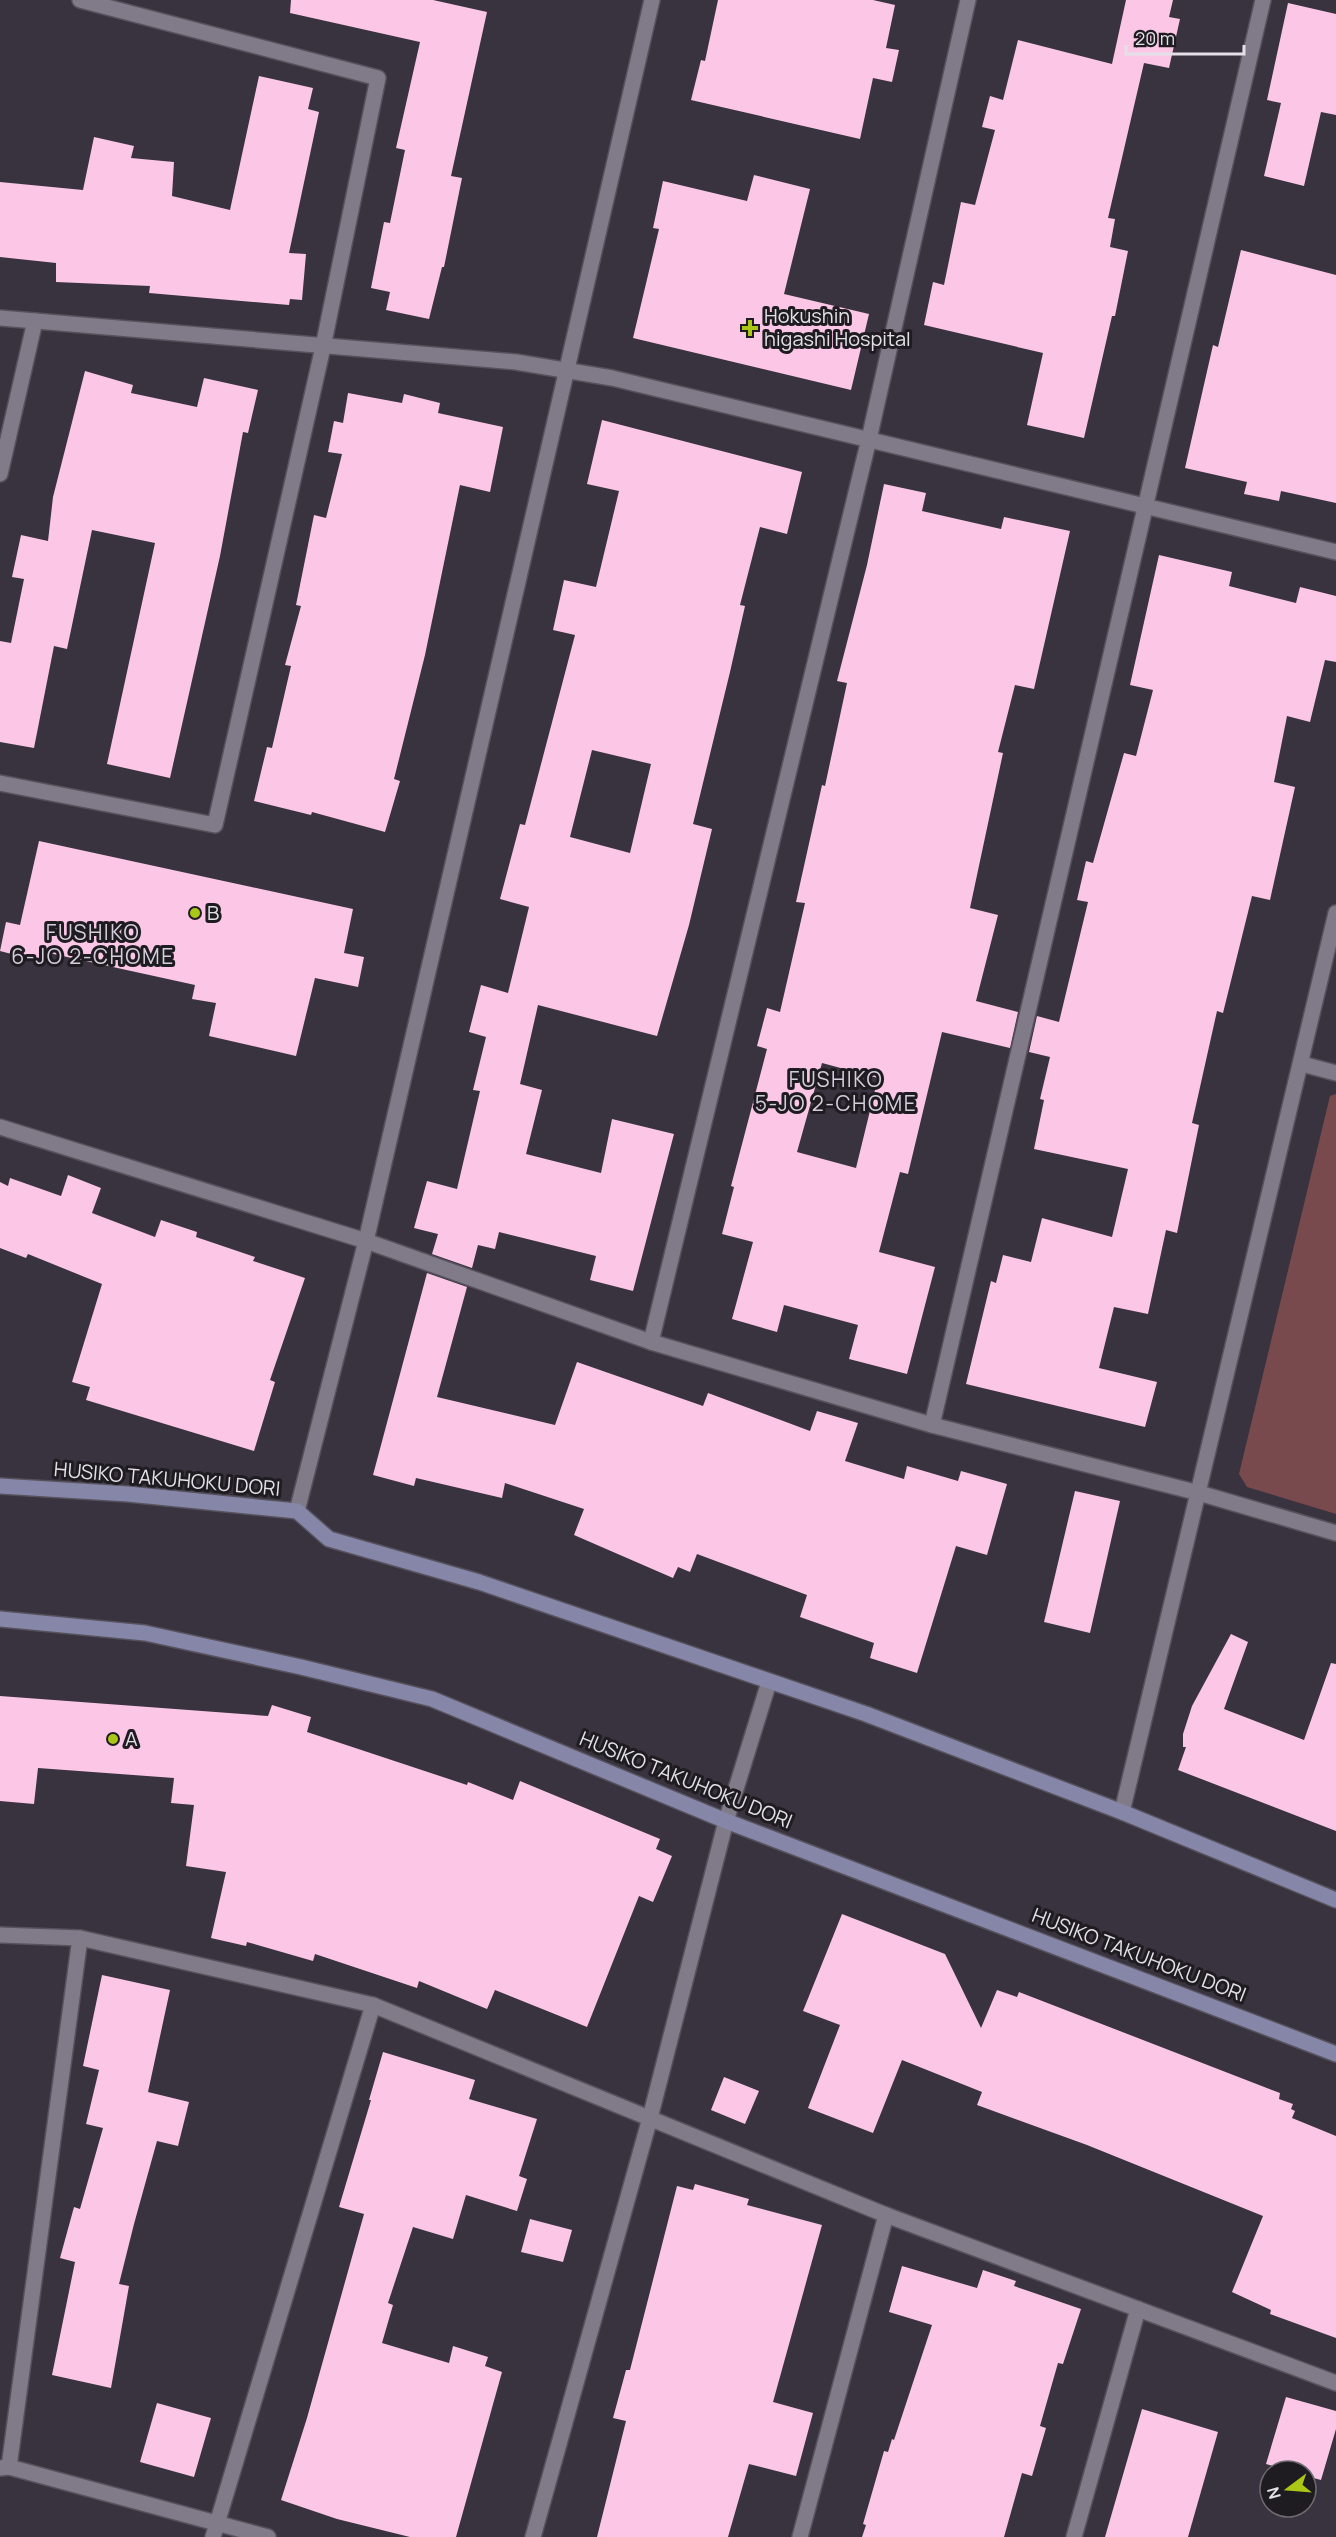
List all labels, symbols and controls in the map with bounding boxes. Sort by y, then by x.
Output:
scale bar [1126,18,1244,56]
text: 20 m [1135,26,1175,50]
place label: Hokushin higashi Hospital [764,302,911,352]
marker: Hokushin higashi Hospital [741,319,759,337]
place label: B [207,899,219,926]
marker: B [188,906,202,920]
district label: FUSHIKO 6-JO 2-CHOME [11,918,175,970]
district label: FUSHIKO 5-JO 2-CHOME [755,1065,917,1117]
street label: HUSIKO TAKUHOKU DORI [53,1455,281,1502]
street label: HUSIKO TAKUHOKU DORI [576,1724,797,1835]
place label: A [125,1725,138,1752]
marker: A [106,1732,120,1746]
street label: HUSIKO TAKUHOKU DORI [1028,1901,1250,2008]
north arrow [1258,2459,1318,2519]
text: N [1261,2485,1286,2502]

